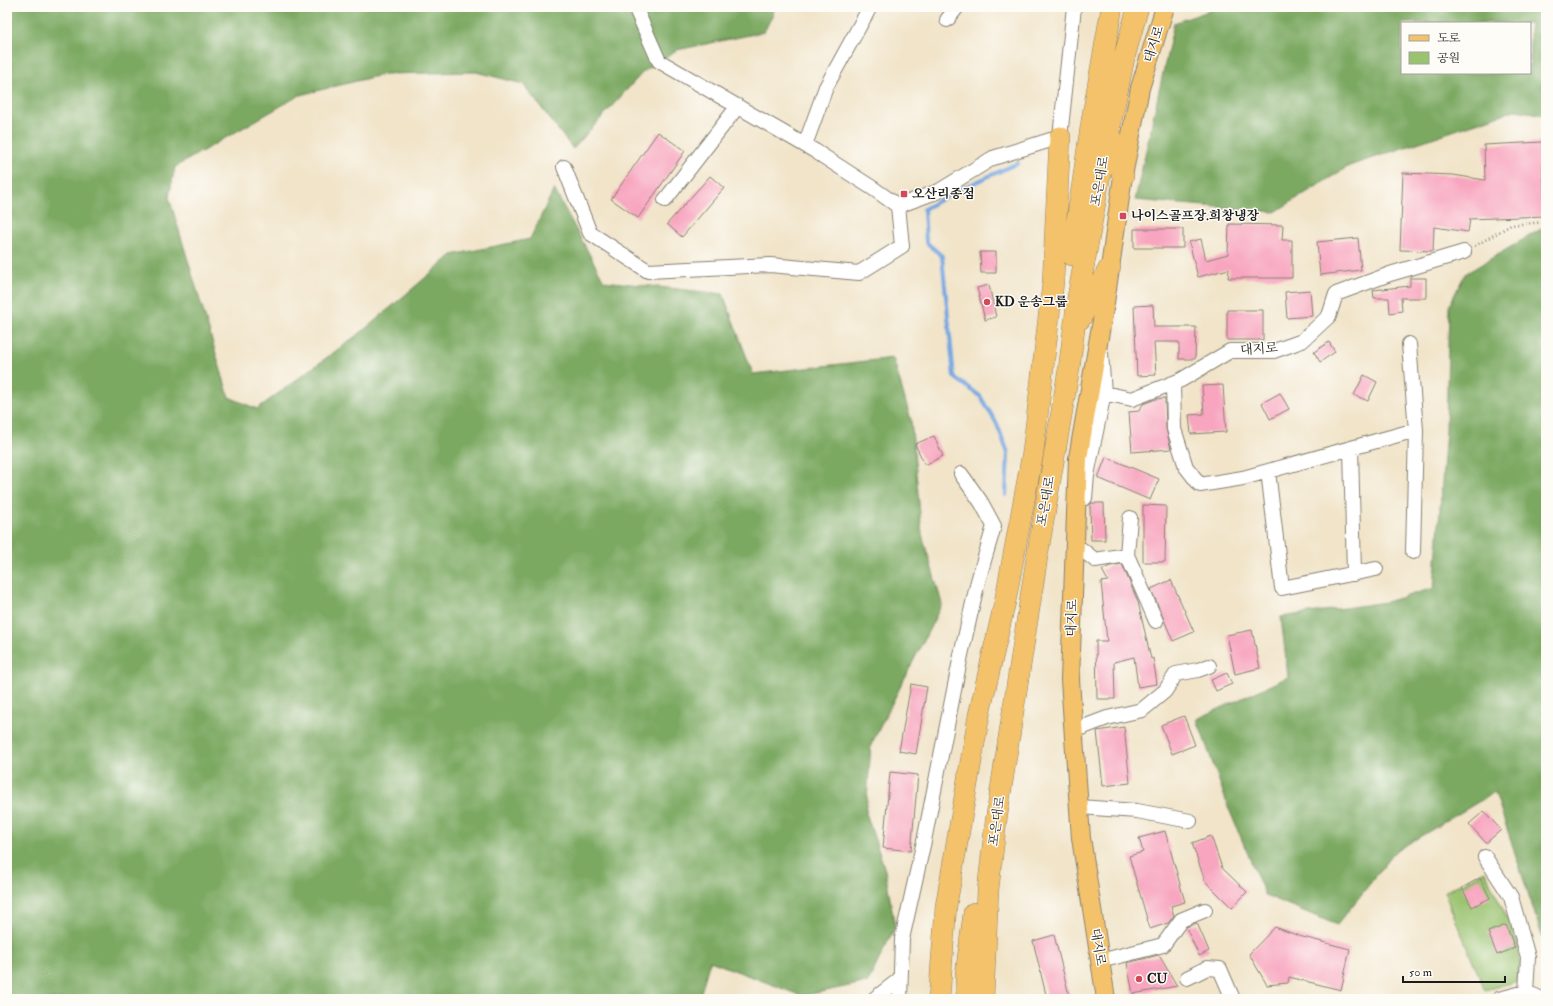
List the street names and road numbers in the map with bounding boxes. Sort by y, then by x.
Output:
street label: 대지로 [1141,23,1167,64]
street label: 포은대로 [1088,154,1112,207]
street label: 대지로 [1240,340,1279,358]
street label: 포은대로 [1034,474,1058,527]
street label: 대지로 [1063,598,1081,637]
street label: 포은대로 [986,795,1008,847]
street label: 대지로 [1087,927,1109,967]

